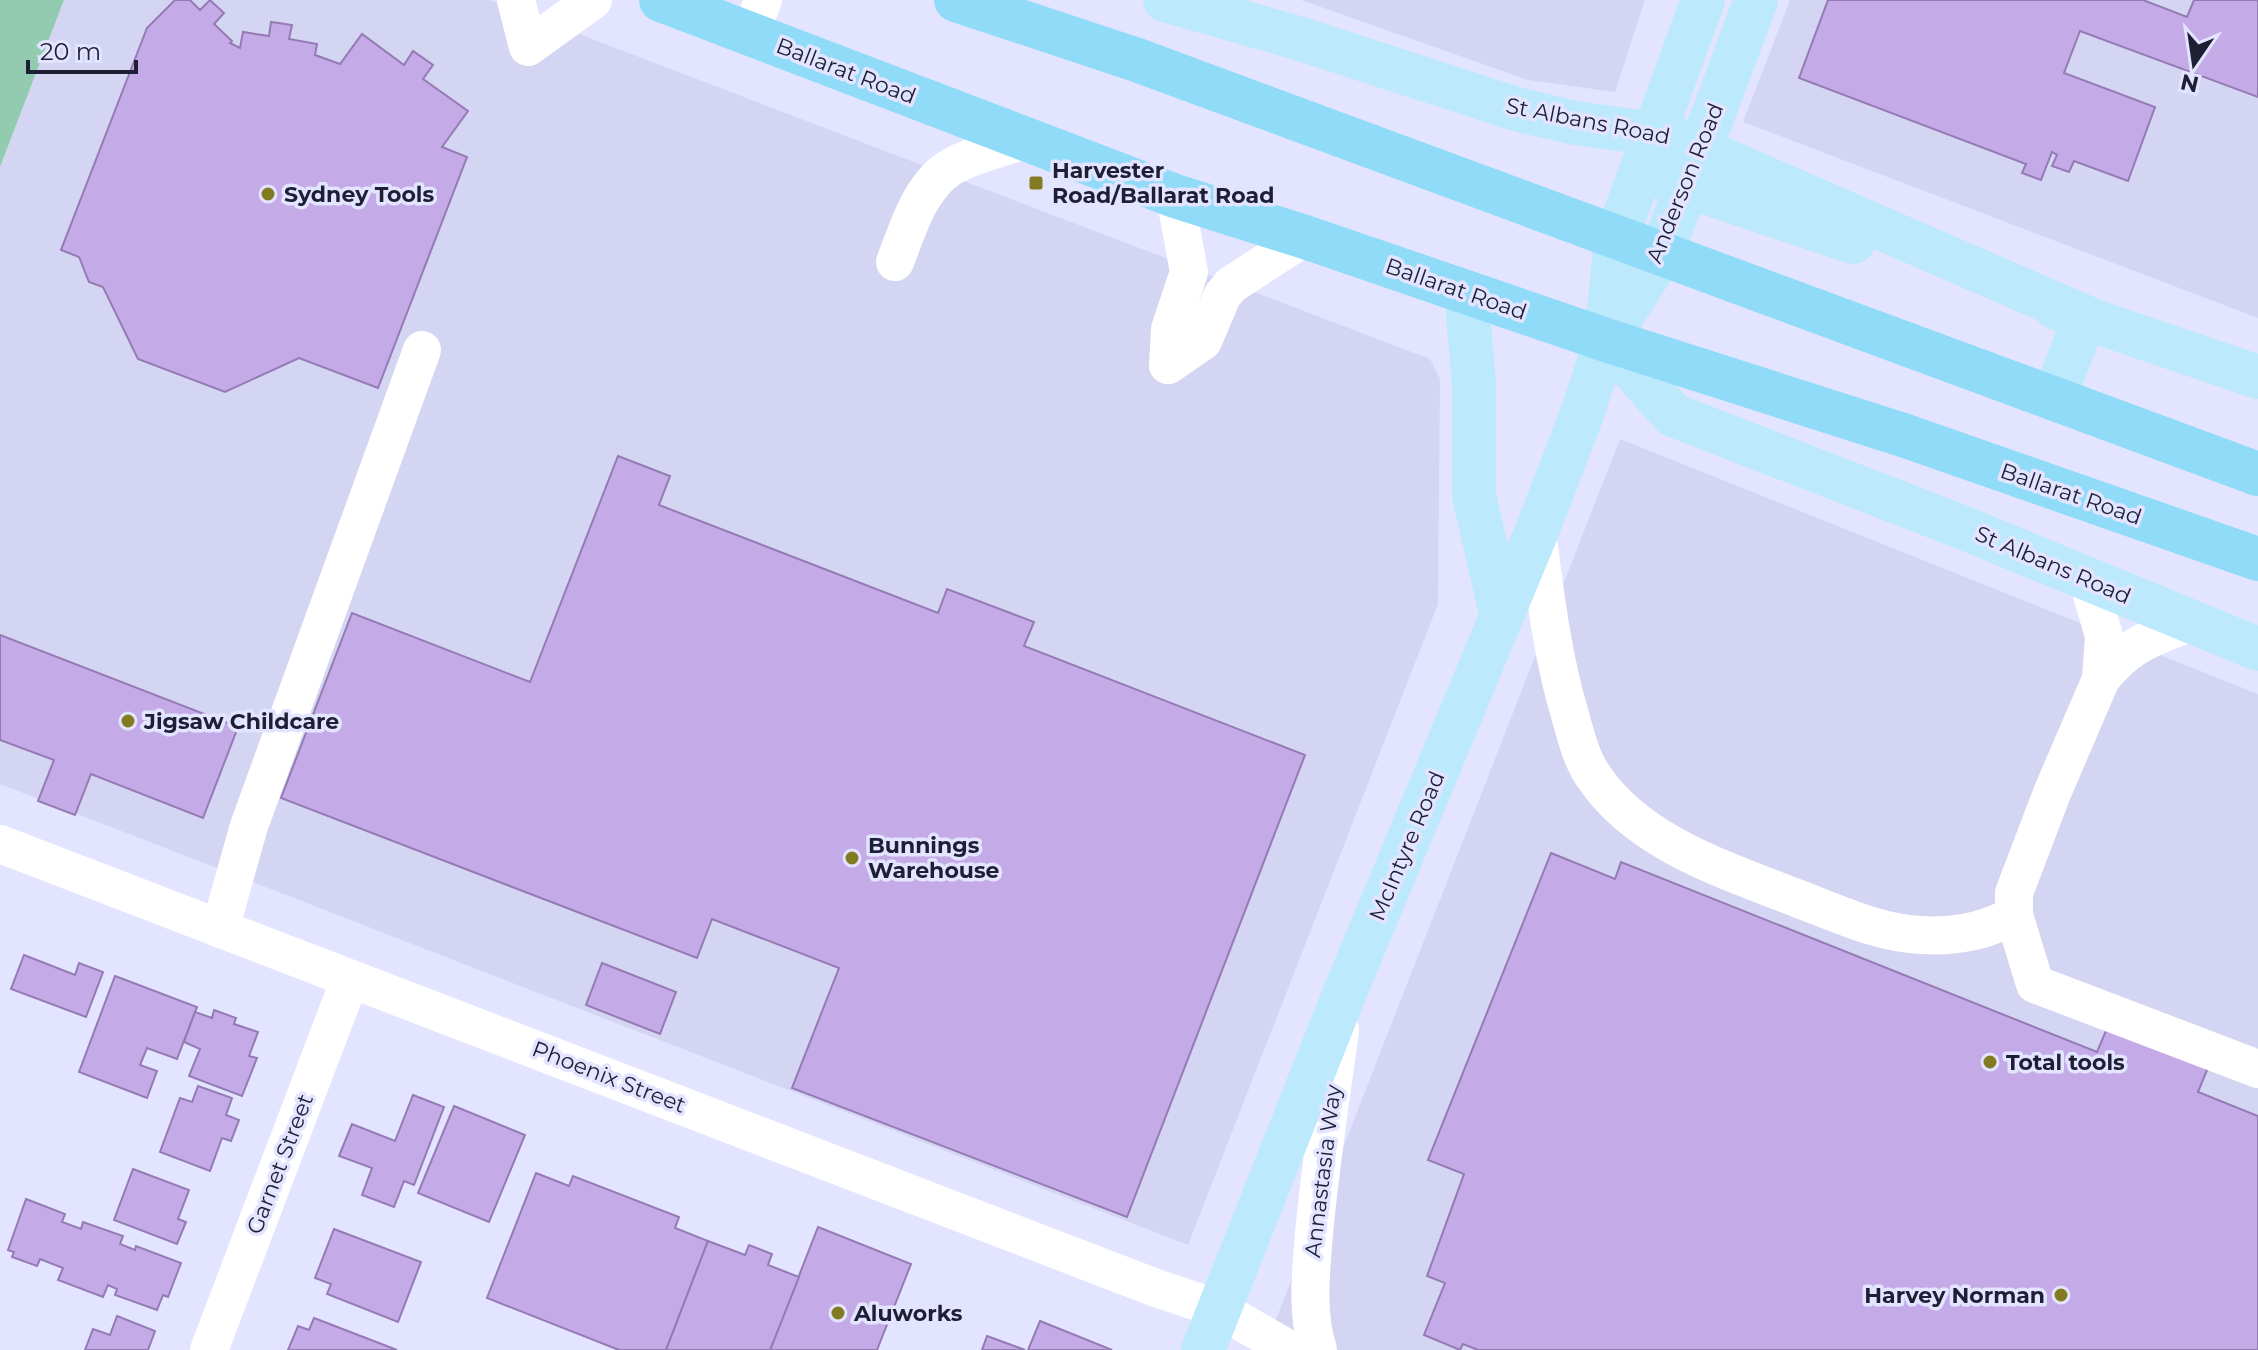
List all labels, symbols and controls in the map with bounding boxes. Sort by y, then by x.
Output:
scale bar [28,24,136,74]
north arrow [2154,24,2234,104]
street label: Ballarat Road [772,32,920,110]
text: 20 m [40,37,101,66]
text: N [2178,68,2201,98]
street label: St Albans Road [1504,92,1672,150]
street label: Anderson Road [1641,99,1729,267]
place label: Harvester Road/Ballarat Road [1052,157,1274,209]
marker: Harvester Road/Ballarat Road [1027,174,1045,192]
place label: Sydney Tools [284,181,434,208]
marker: Sydney Tools [259,185,277,203]
street label: Ballarat Road [1382,252,1530,326]
street label: Ballarat Road [1997,457,2145,531]
street label: St Albans Road [1971,520,2135,610]
place label: Jigsaw Childcare [143,708,339,735]
marker: Jigsaw Childcare [119,712,137,730]
street label: McIntyre Road [1363,767,1451,925]
place label: Bunnings Warehouse [868,832,1000,884]
marker: Bunnings Warehouse [843,849,861,867]
street label: Phoenix Street [528,1035,690,1119]
place label: Total tools [2006,1049,2125,1076]
marker: Total tools [1981,1053,1999,1071]
street label: Annastasia Way [1299,1083,1347,1259]
street label: Garnet Street [241,1090,319,1238]
place label: Harvey Norman [1864,1282,2045,1309]
marker: Harvey Norman [2052,1286,2070,1304]
place label: Aluworks [853,1300,963,1327]
marker: Aluworks [829,1304,847,1322]

